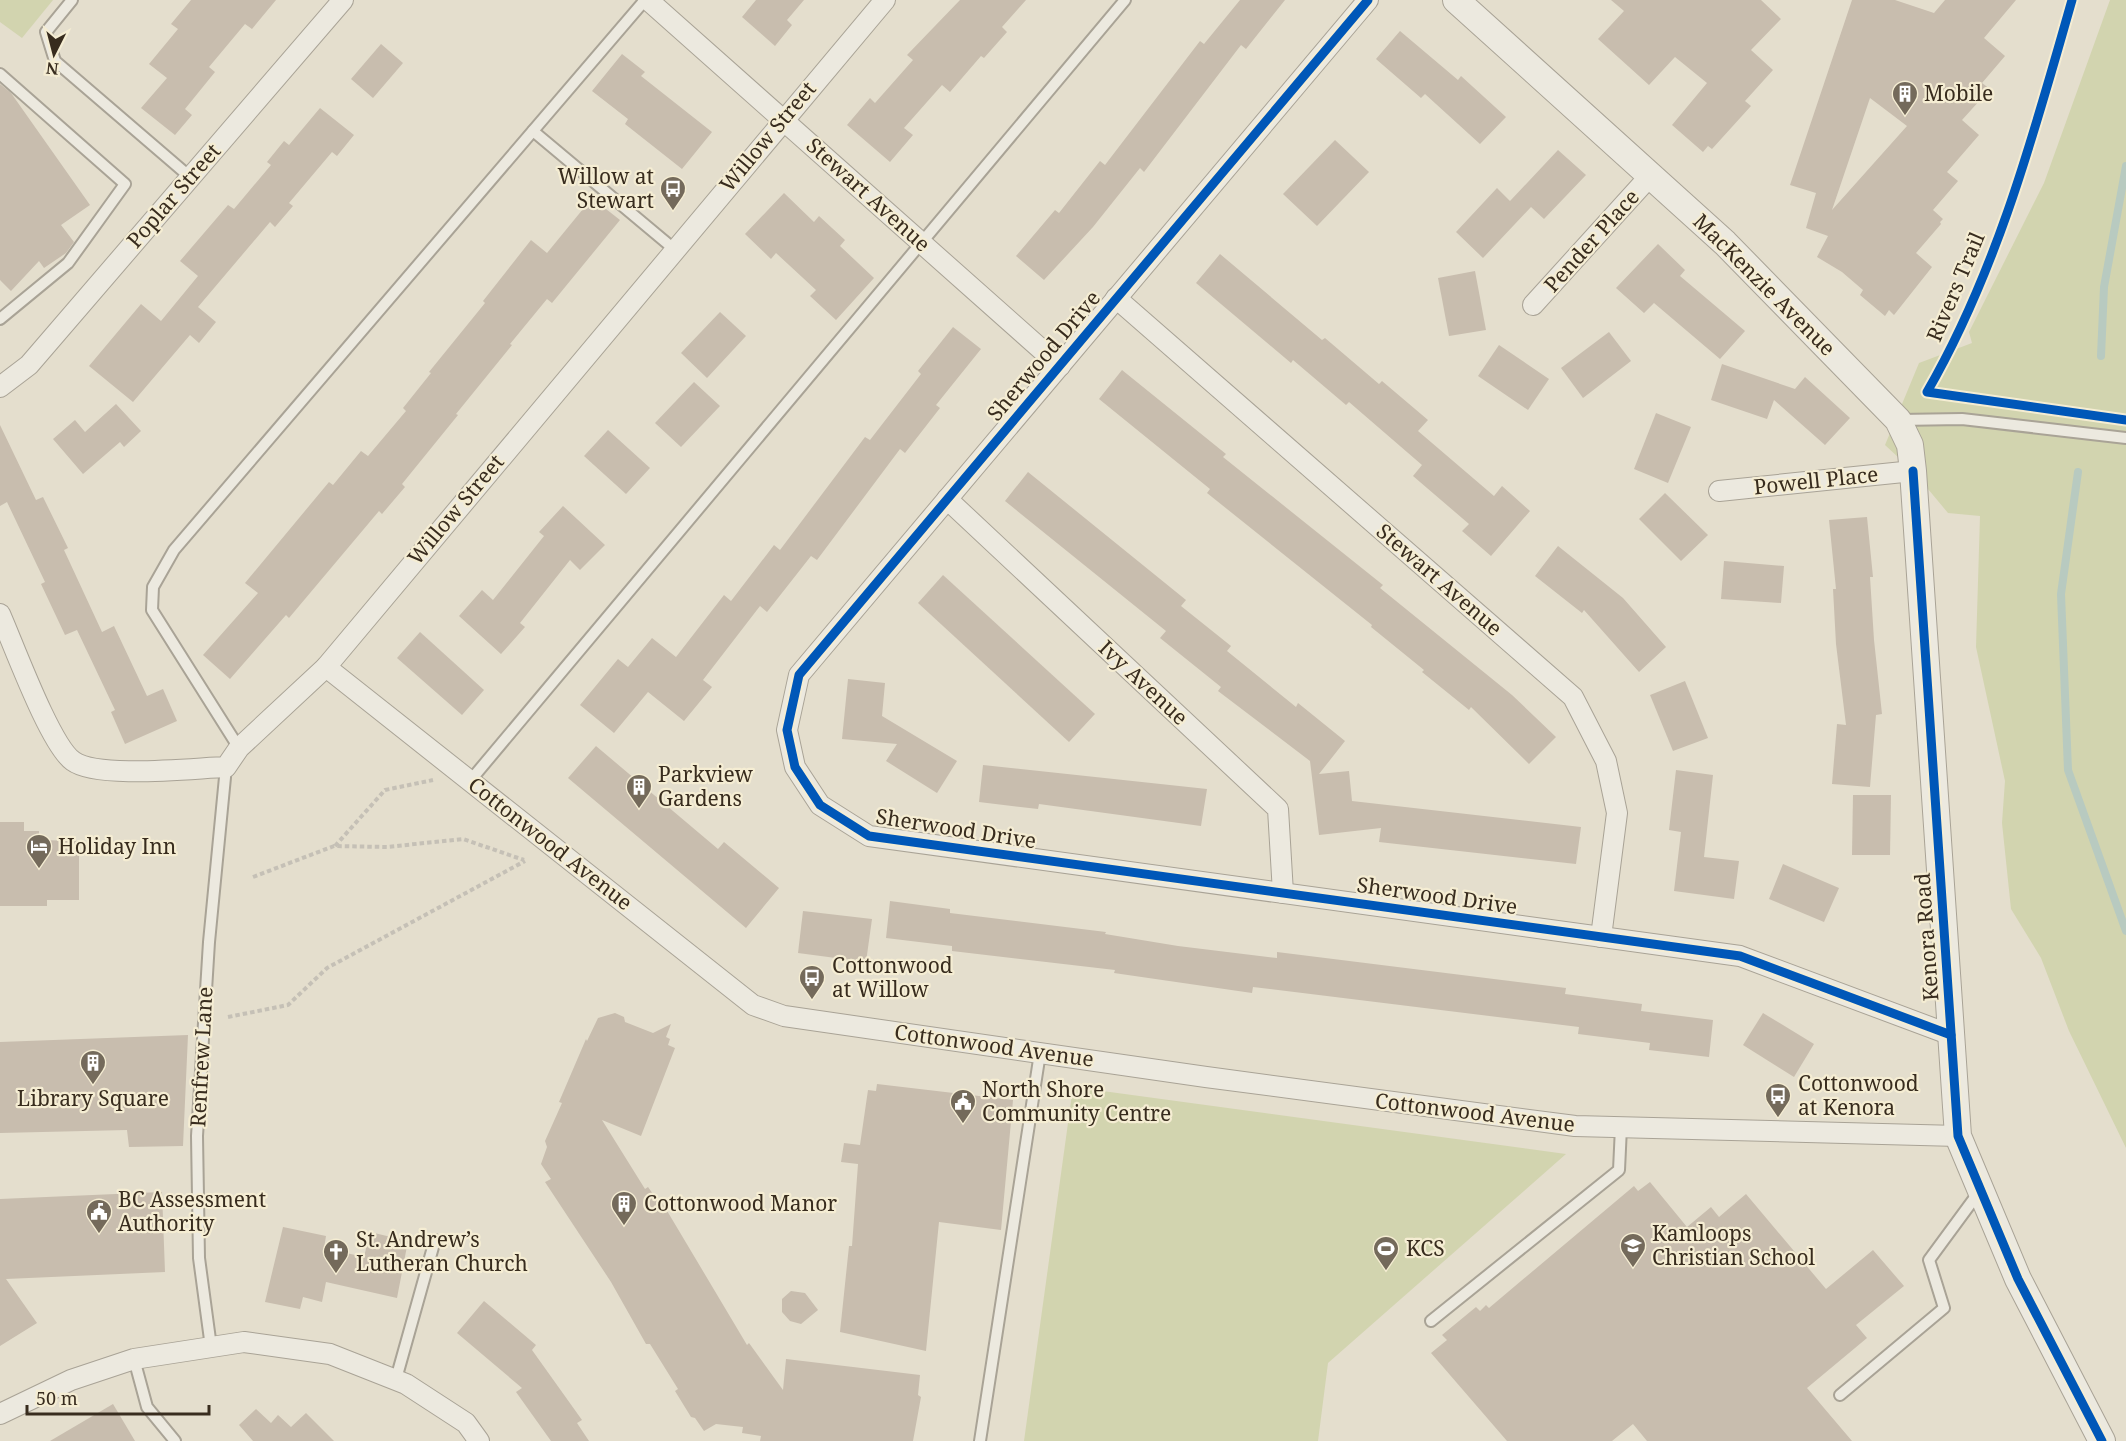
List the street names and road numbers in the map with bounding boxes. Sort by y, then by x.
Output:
street label: Willow Street [713,75,822,197]
street label: Stewart Avenue [801,131,937,257]
street label: Poplar Street [120,137,226,254]
street label: Pender Place [1538,183,1645,298]
street label: MacKenzie Avenue [1688,207,1842,361]
street label: Rivers Trail [1920,227,1991,346]
street label: Sherwood Drive [980,284,1106,426]
street label: Willow Street [401,448,510,570]
street label: Powell Place [1752,460,1880,500]
street label: Stewart Avenue [1371,517,1508,642]
street label: Ivy Avenue [1093,634,1194,731]
street label: Cottonwood Avenue [463,770,639,916]
street label: Sherwood Drive [874,802,1038,855]
street label: Sherwood Drive [1355,870,1519,920]
street label: Kenora Road [1908,872,1944,1002]
street label: Renfrew Lane [183,986,219,1128]
street label: Cottonwood Avenue [893,1017,1096,1073]
street label: Cottonwood Avenue [1374,1086,1577,1138]

